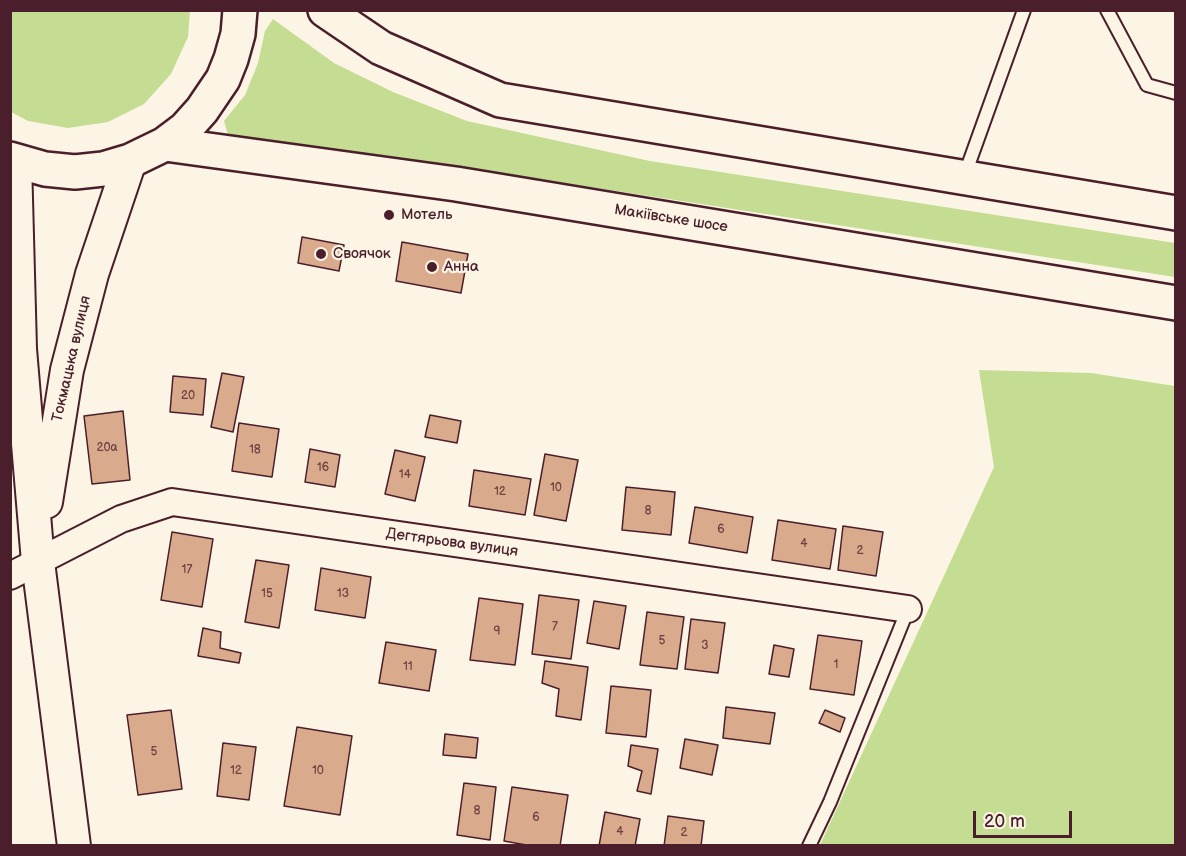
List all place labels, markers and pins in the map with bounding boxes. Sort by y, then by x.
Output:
place label: Мотель [401,206,452,224]
marker: Мотель [382,208,396,222]
place label: Своячок [333,245,391,263]
marker: Своячок [314,247,328,261]
place label: Анна [444,258,479,276]
marker: Анна [425,260,439,274]

